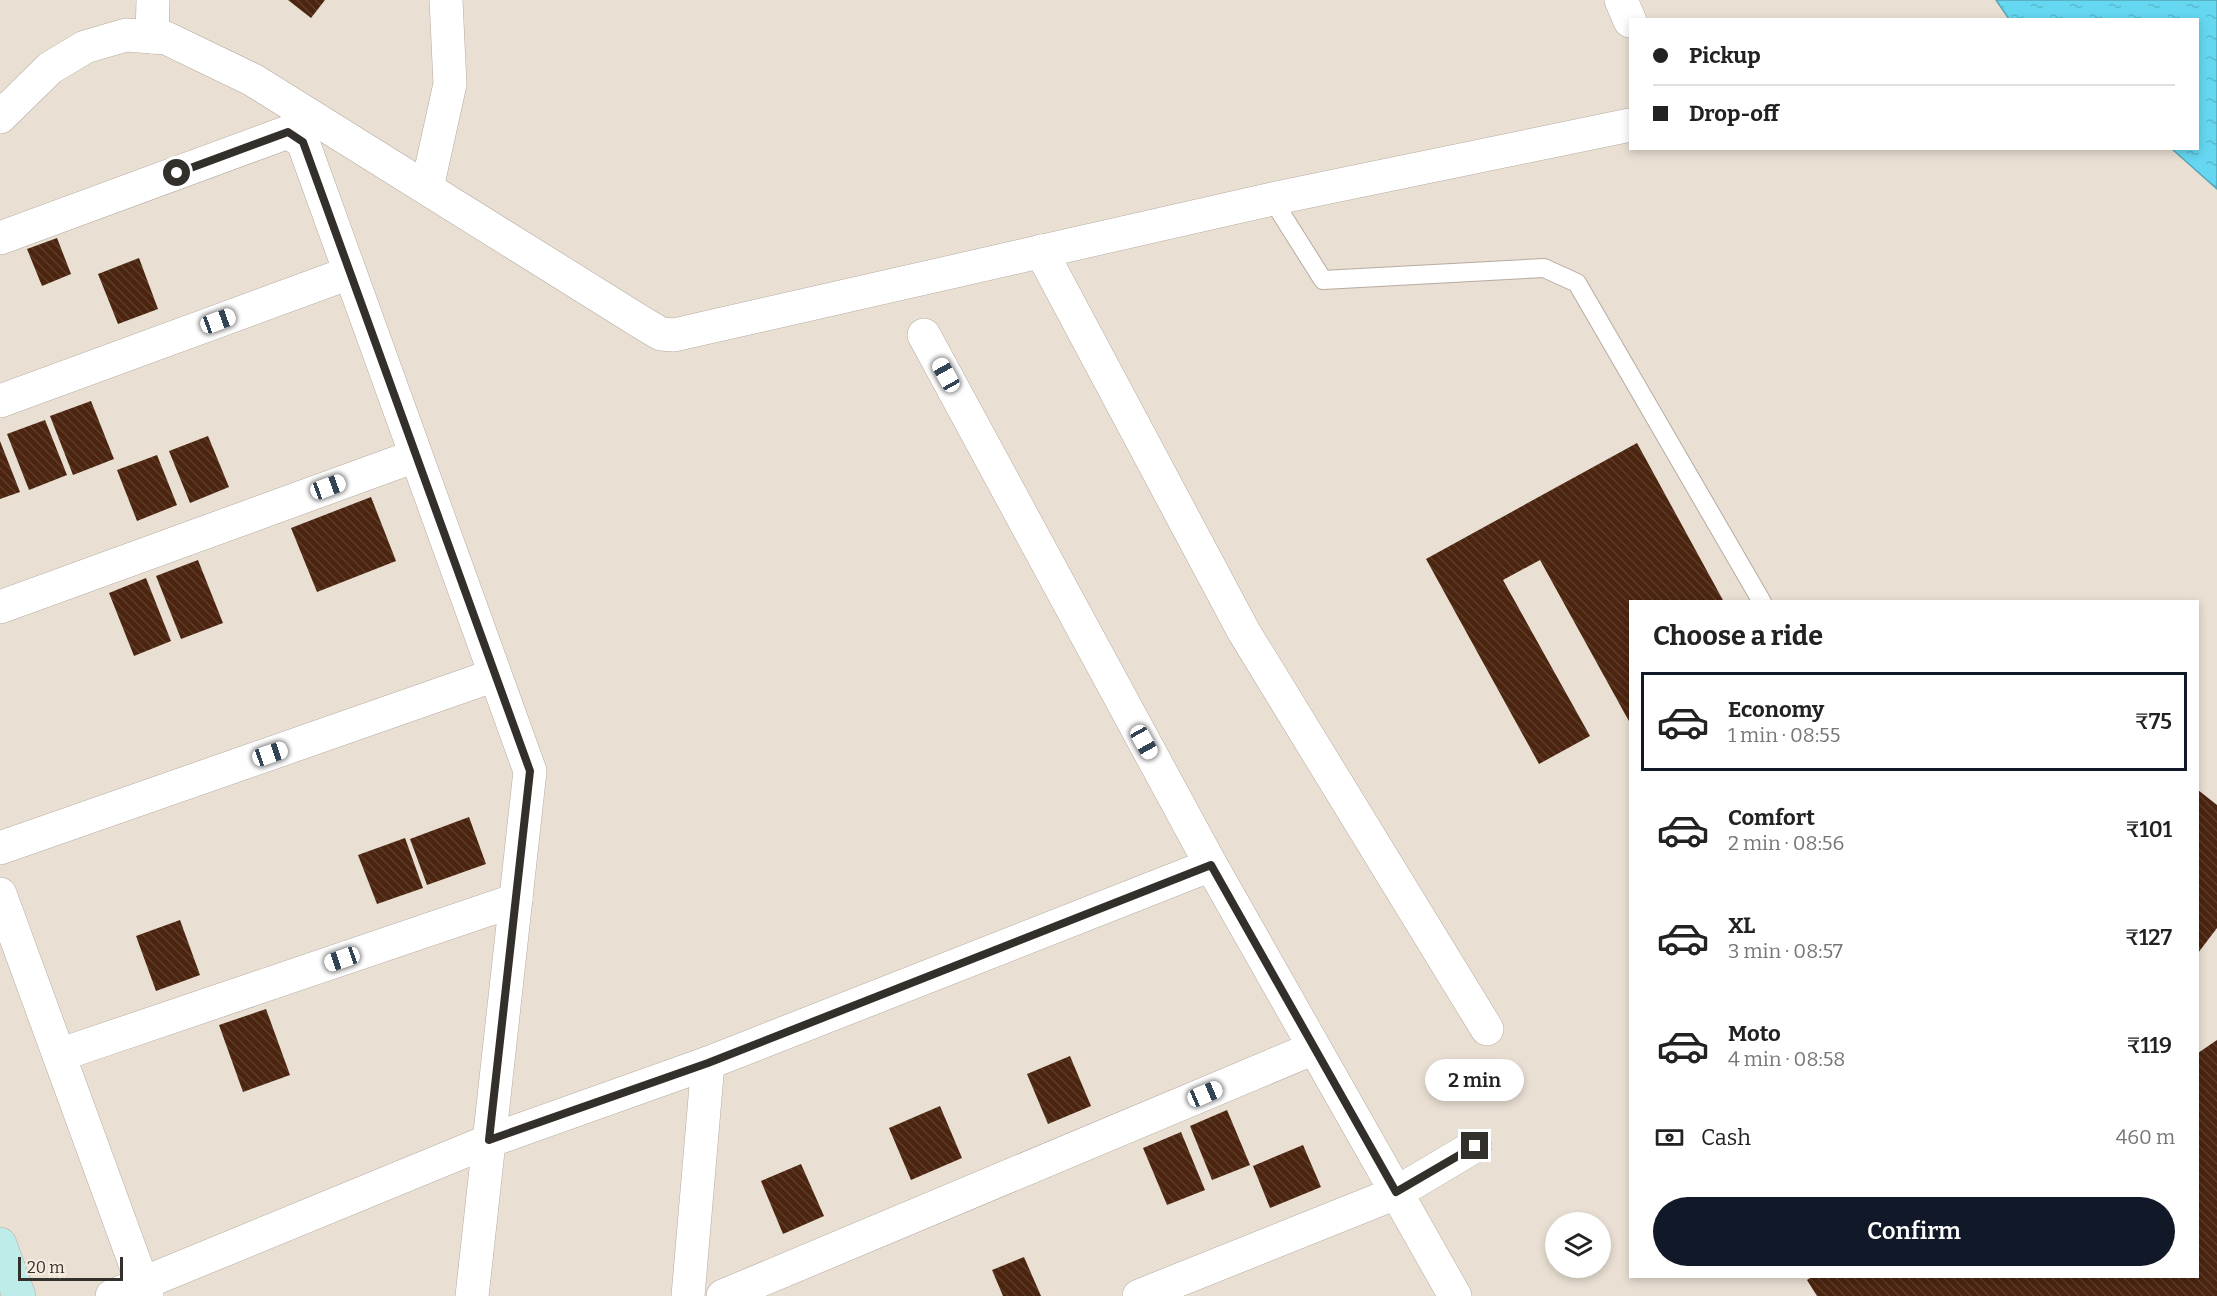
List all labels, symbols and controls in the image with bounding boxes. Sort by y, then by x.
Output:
text: Pickup [1689,42,1761,69]
text: Drop-off [1689,100,1779,127]
route start [163,159,190,186]
car [198,306,238,336]
car [929,355,963,395]
car [308,472,348,502]
text: Choose a ride [1653,620,1823,652]
icon: car [1656,695,1710,749]
text: Economy [1728,696,1824,723]
text: ₹75 [2135,708,2172,735]
car [1127,722,1161,762]
text: 1 min · 08:55 [1728,723,1840,747]
car [250,740,290,768]
icon: car [1656,803,1710,857]
text: Comfort [1728,804,1815,831]
text: ₹101 [2126,816,2172,843]
text: 2 min · 08:56 [1728,831,1844,855]
icon: car [1656,911,1710,965]
text: XL [1728,912,1755,939]
text: ₹127 [2125,924,2172,951]
text: 3 min · 08:57 [1728,939,1843,963]
car [322,945,362,973]
icon: car [1656,1019,1710,1073]
text: Moto [1728,1020,1781,1047]
text: ₹119 [2126,1032,2172,1059]
text: 4 min · 08:58 [1728,1047,1845,1071]
callout: 2 min [1426,1059,1524,1101]
text: 2 min [1448,1068,1501,1092]
car [1185,1079,1225,1109]
icon: cash [1653,1121,1686,1154]
text: Cash [1701,1124,1751,1151]
text: 460 m [2116,1125,2175,1149]
route end [1461,1132,1488,1159]
button: Confirm [1653,1197,2175,1266]
map controls [1545,1212,1611,1278]
button: layers [1545,1212,1611,1278]
scale bar [18,1254,123,1282]
text: 20 m [27,1258,64,1277]

